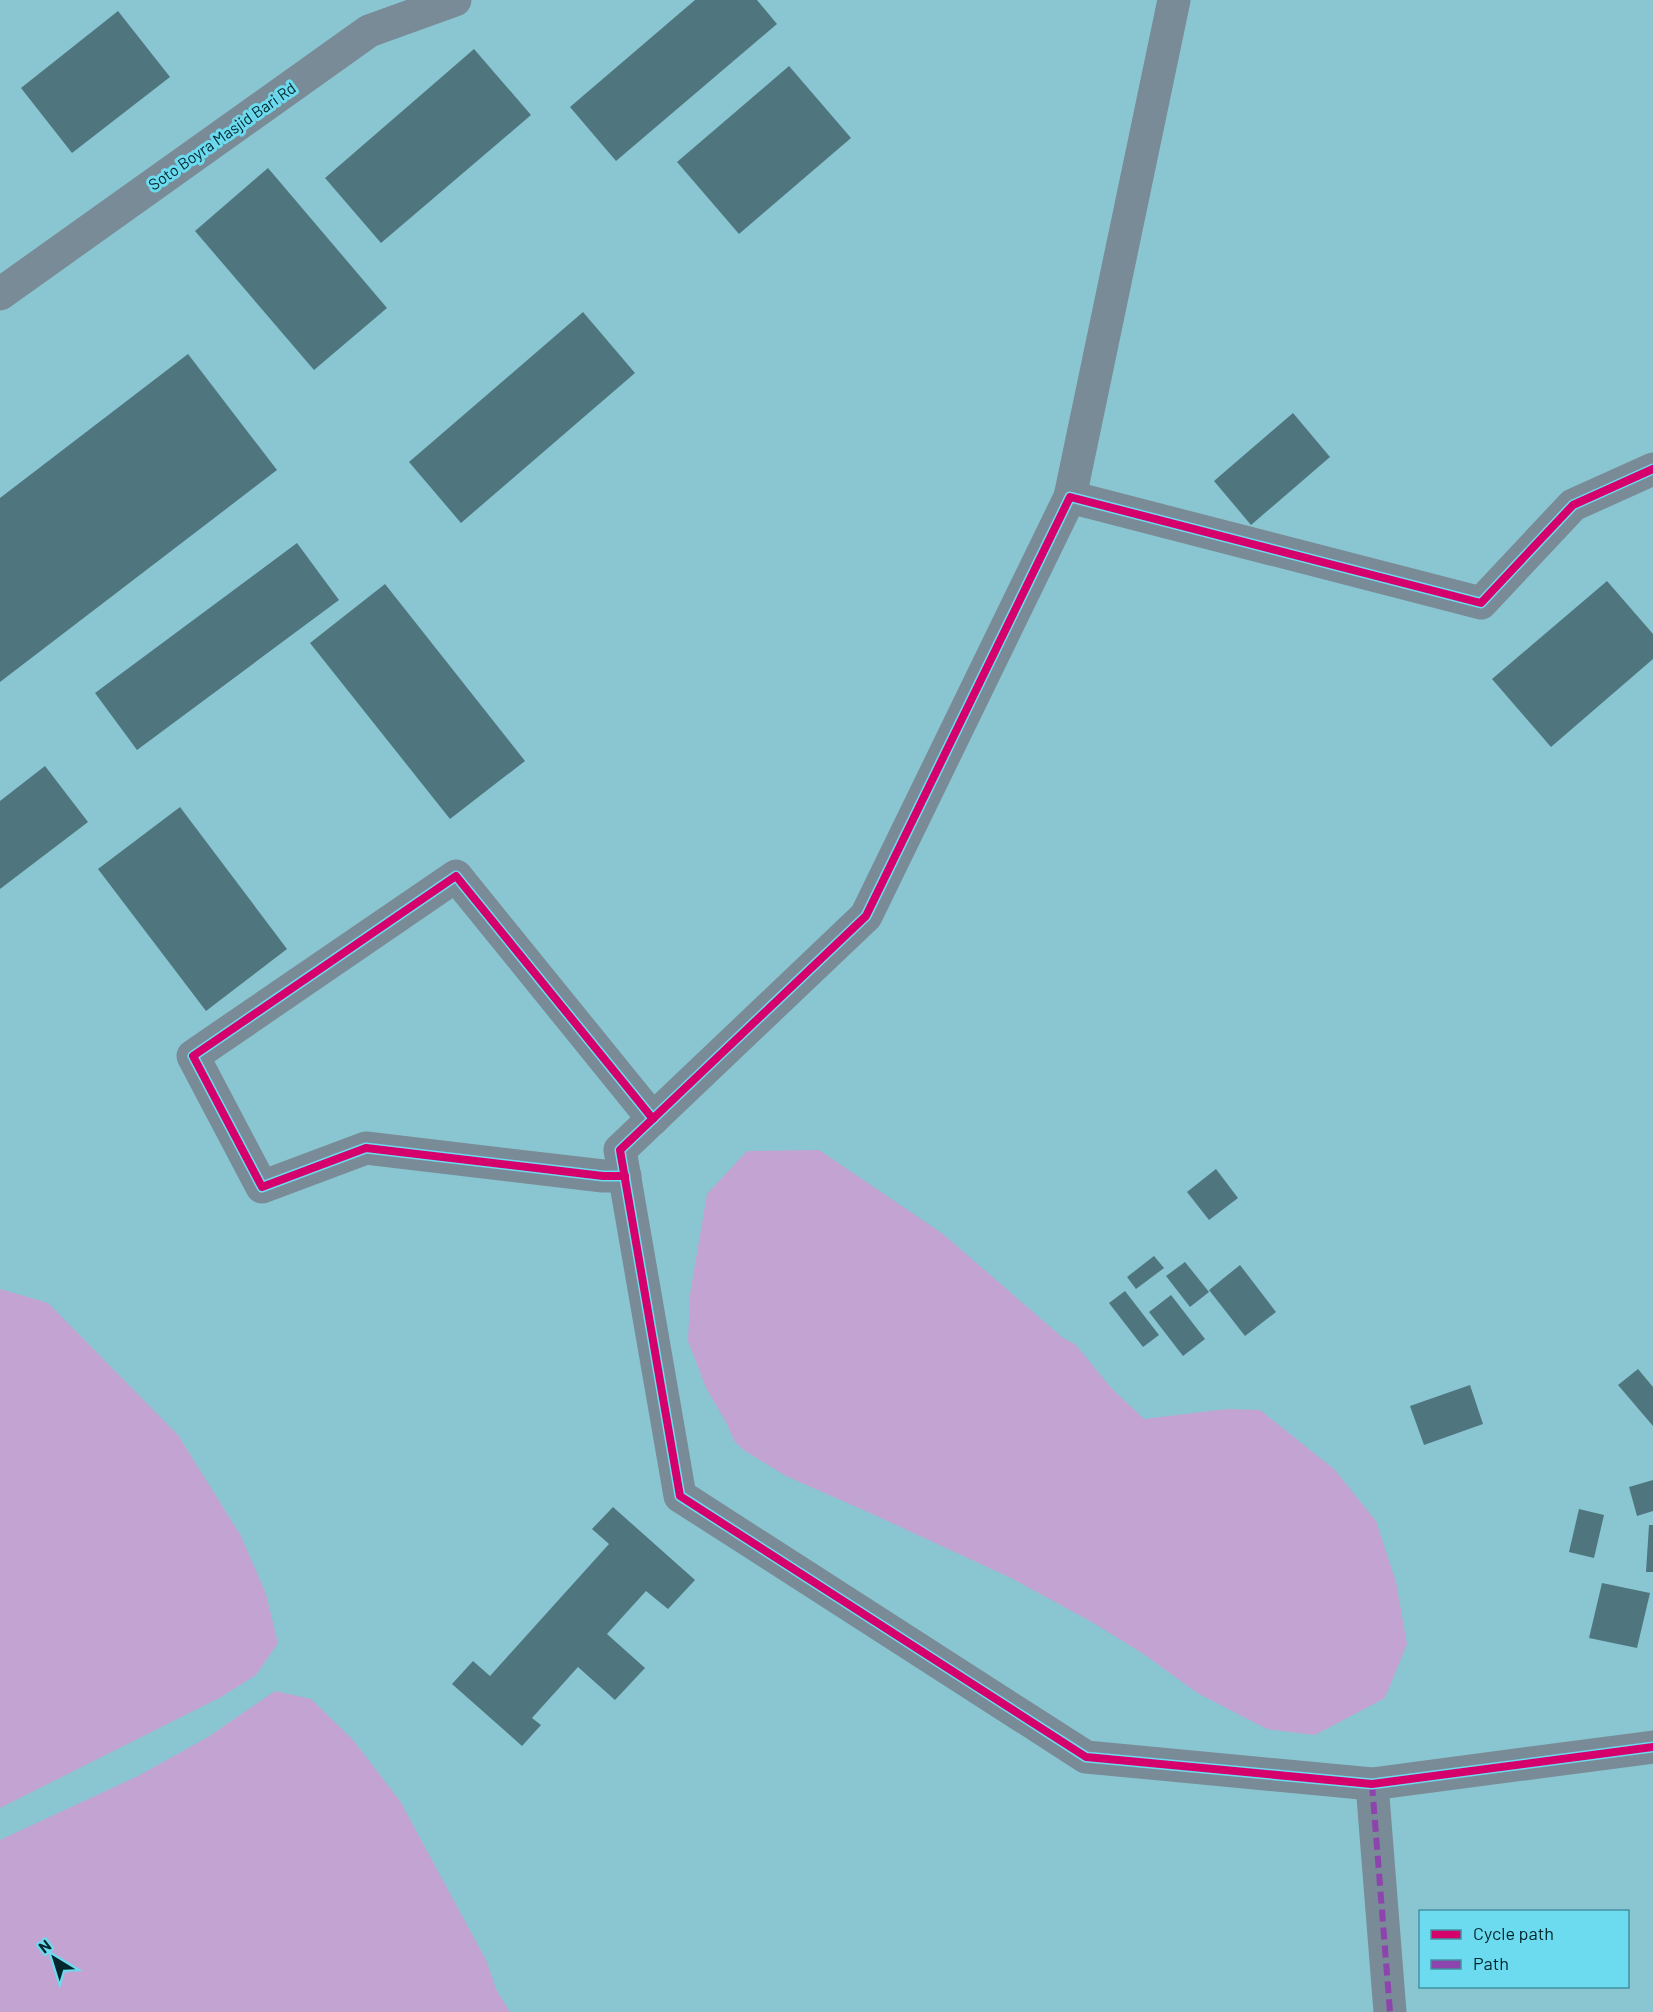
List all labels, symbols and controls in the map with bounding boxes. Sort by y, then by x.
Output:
street label: Soto Boyra Masjid Bari Rd [144,78,299,194]
legend [1419,1910,1629,1988]
text: Cycle path [1473,1922,1554,1944]
north arrow [24,1928,84,1988]
text: N [34,1935,54,1957]
text: Path [1473,1952,1509,1974]

